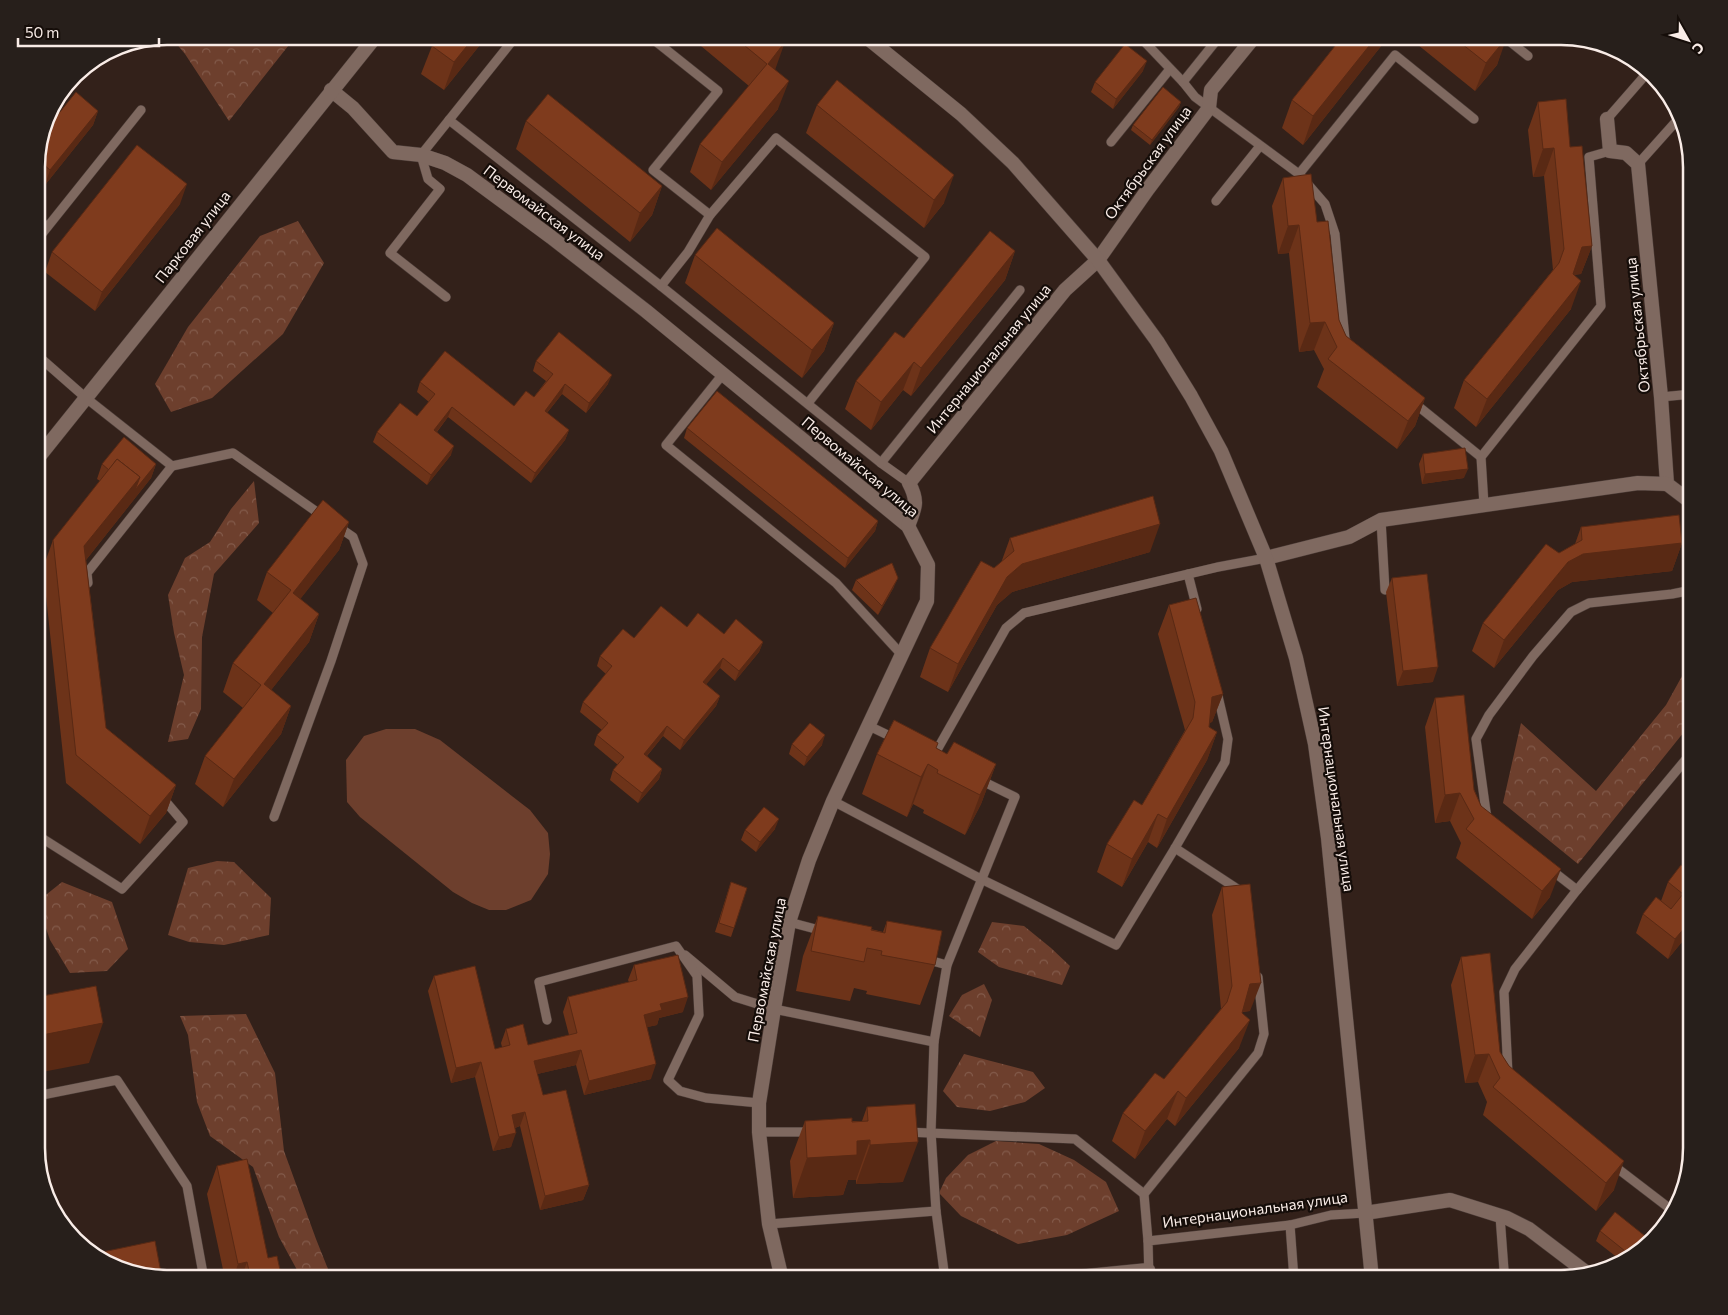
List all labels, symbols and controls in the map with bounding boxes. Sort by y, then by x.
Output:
scale bar [18,15,159,47]
north arrow [1663,15,1713,65]
text: 50 m [25,23,59,41]
text: С [1689,39,1708,58]
street label: Октябрьская улица [1100,102,1194,223]
street label: Первомайская улица [481,161,609,264]
street label: Парковая улица [151,187,234,286]
street label: Октябрьская улица [1621,257,1653,394]
street label: Интернациональная улица [922,280,1054,437]
street label: Первомайская улица [799,412,923,520]
street label: Интернациональная улица [1315,705,1359,893]
street label: Первомайская улица [743,896,789,1044]
street label: Интернациональная улица [1161,1187,1349,1231]

